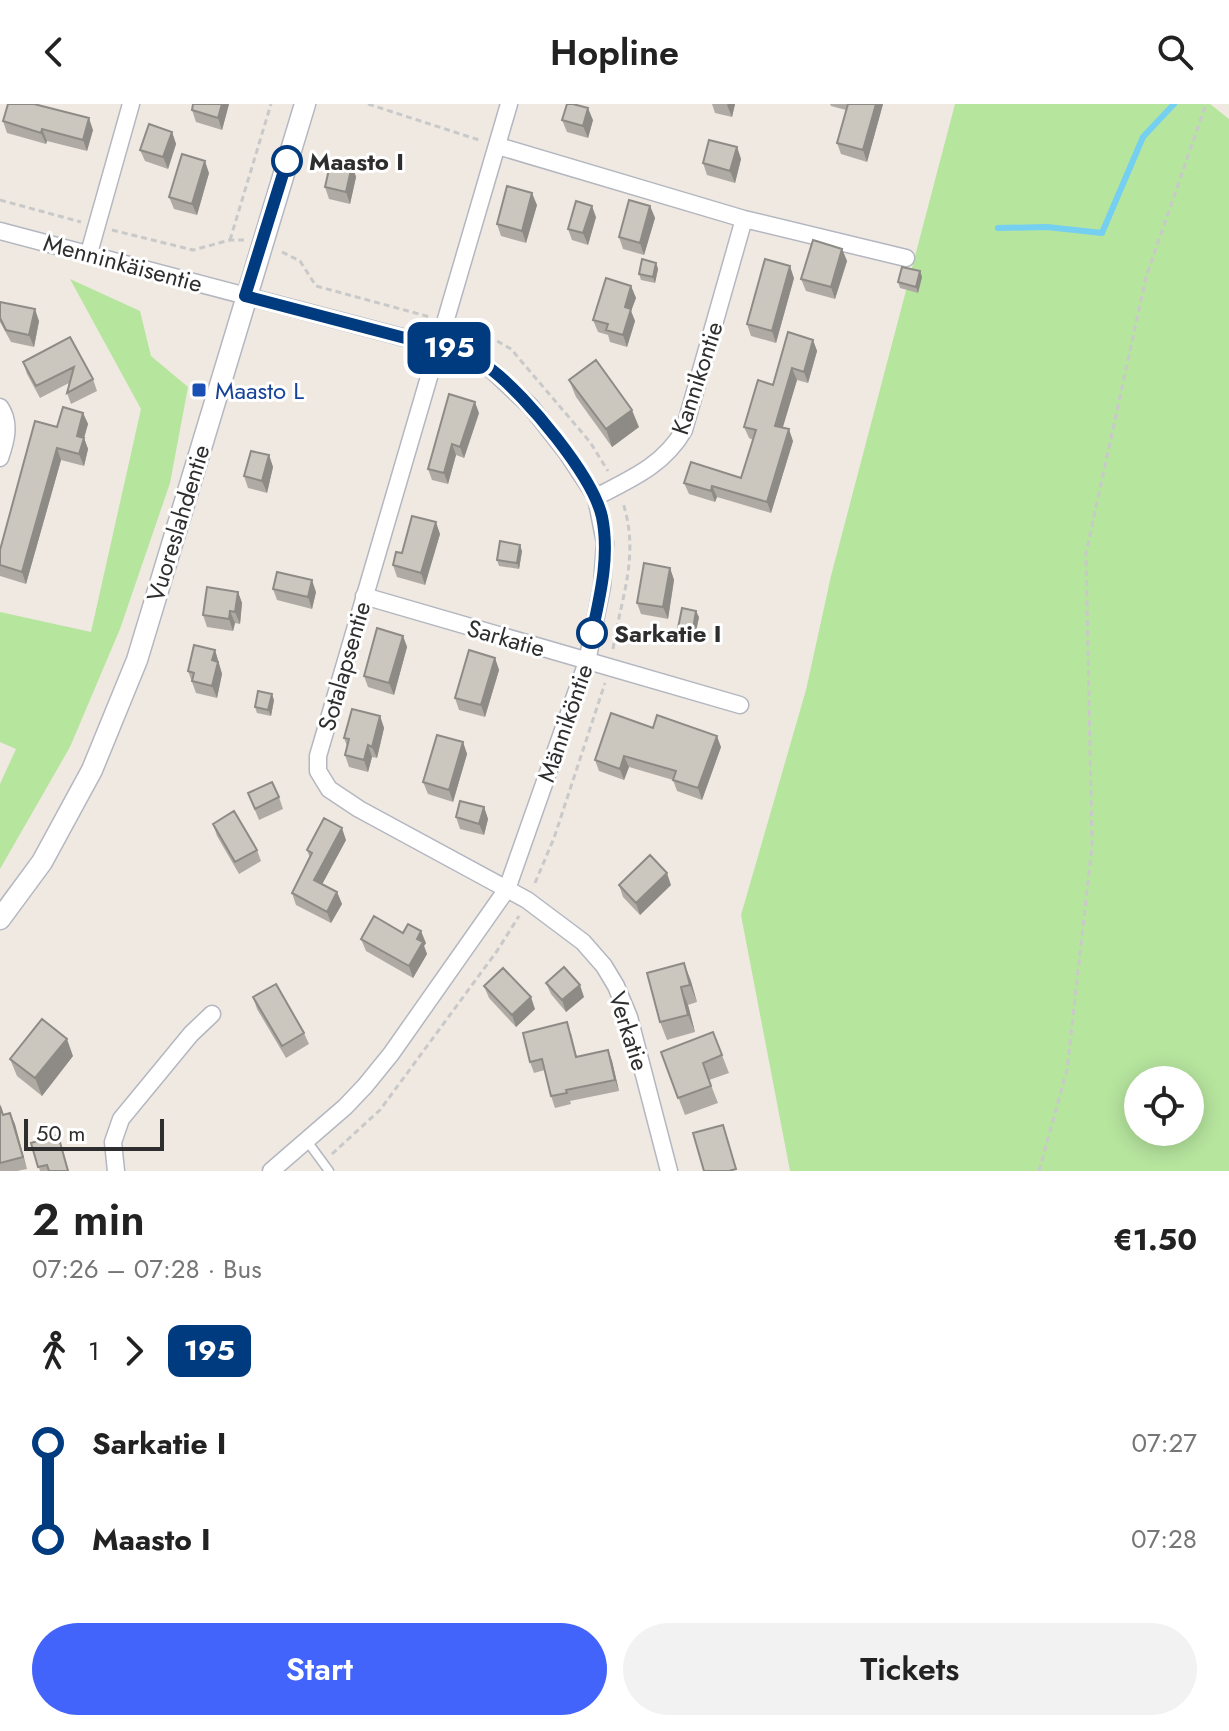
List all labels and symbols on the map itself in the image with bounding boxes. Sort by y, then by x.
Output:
place label: Maasto I [309,144,404,179]
marker: Maasto I [272,146,302,176]
street label: Menninkäisentie [40,225,206,301]
street label: Kannikontie [662,317,732,439]
line badge: 195 [403,322,495,374]
place label: Maasto L [215,373,304,408]
marker: Maasto L [190,381,208,399]
street label: Vuoreslahdentie [138,440,218,606]
street label: Sotalapsentie [309,597,379,735]
street label: Sarkatie [463,610,549,666]
place label: Sarkatie I [614,616,721,651]
marker: Sarkatie I [577,618,607,648]
street label: Männiköntie [528,659,602,787]
street label: Verkatie [600,987,658,1075]
scale bar [24,1115,164,1151]

